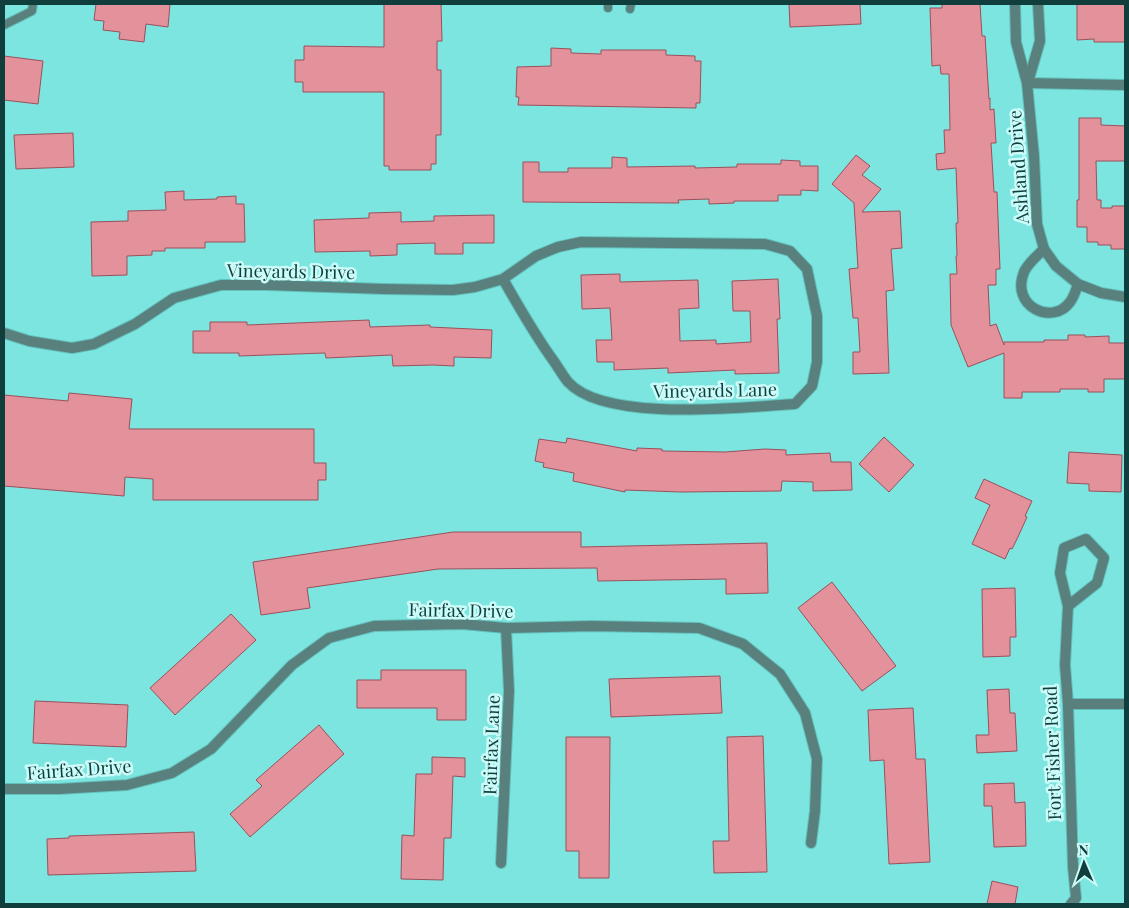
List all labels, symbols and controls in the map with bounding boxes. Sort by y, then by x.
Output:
street label: Ashland Drive [1002,109,1034,226]
street label: Vineyards Drive [226,258,355,284]
street label: Vineyards Lane [652,377,777,403]
street label: Fairfax Drive [408,597,514,623]
street label: Fort Fisher Road [1038,685,1066,821]
street label: Fairfax Lane [477,695,505,795]
street label: Fairfax Drive [26,753,132,785]
north arrow [1059,838,1109,888]
text: N [1078,840,1089,859]

